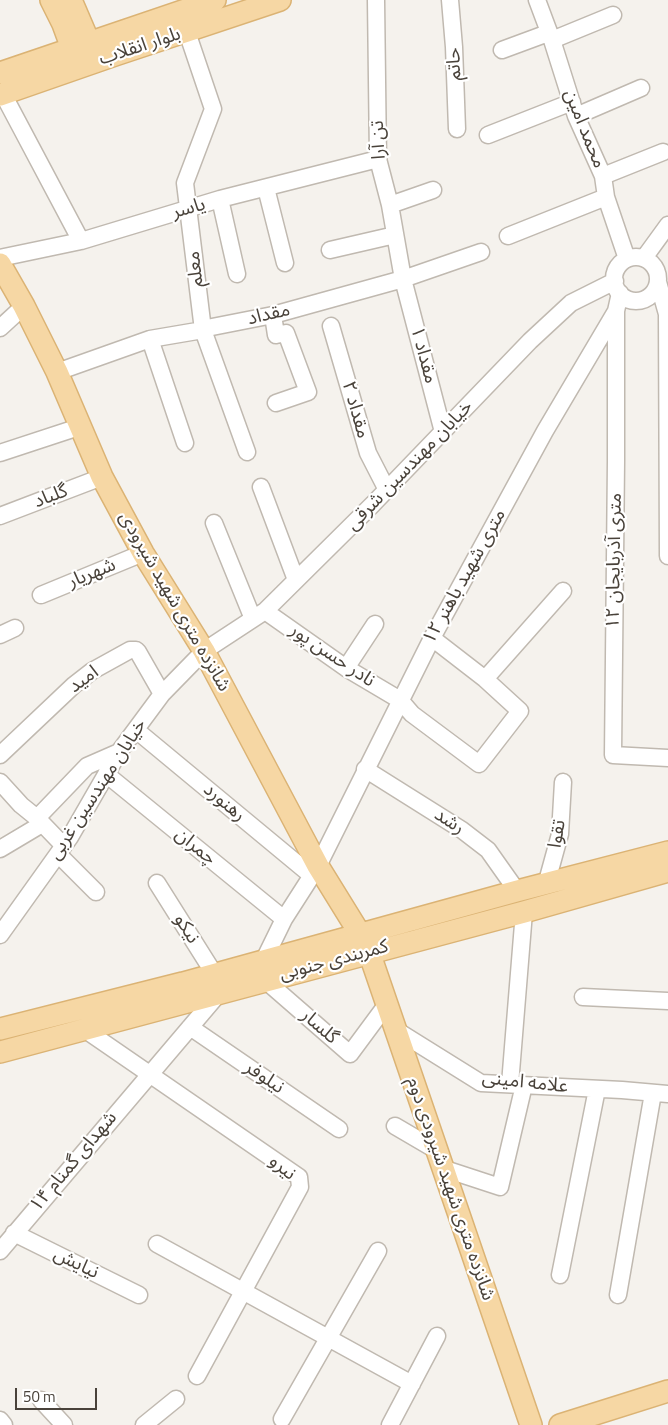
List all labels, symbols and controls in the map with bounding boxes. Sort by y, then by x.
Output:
street label: بلوار انقلاب [96,23,184,71]
street label: حاتم [443,47,467,81]
street label: محمد امین [558,86,610,172]
street label: تن آرا [367,120,391,160]
street label: یاسر [170,193,208,225]
street label: معلم [183,250,209,288]
street label: مقداد [245,299,293,331]
street label: مقداد ۱ [404,324,442,386]
street label: مقداد ۲ [336,379,374,441]
street label: خیابان مهندسین شرقی [342,396,478,536]
street label: گلباد [31,480,71,514]
street label: ۱۲ متری آذربایجان [602,493,628,629]
street label: ۱۲ متری شهید باهنر [419,506,511,648]
street label: شانزده متری شهید شیرودی [113,508,235,696]
street label: شهریار [65,554,119,594]
street label: نادر حسن پور [285,619,379,693]
street label: امید [64,661,104,699]
street label: خیابان مهندسین غربی [44,715,152,865]
street label: رهنورد [198,779,250,827]
street label: رشد [430,804,468,840]
street label: تقوا [545,818,571,850]
street label: چمران [170,823,220,871]
street label: نیکو [168,910,204,948]
street label: کمربندی جنوبی [277,936,391,986]
street label: گلسار [296,1005,342,1049]
street label: نیلوفر [240,1057,288,1099]
street label: علامه امینی [481,1067,569,1099]
street label: شانزده متری شهید شیرودی دوم [401,1074,499,1304]
street label: ۱۴ شهدای گمنام [25,1107,123,1217]
street label: نیرو [264,1150,300,1186]
street label: نیایش [50,1243,102,1285]
scale bar [18,1378,100,1410]
text: 50 m [23,1385,56,1408]

